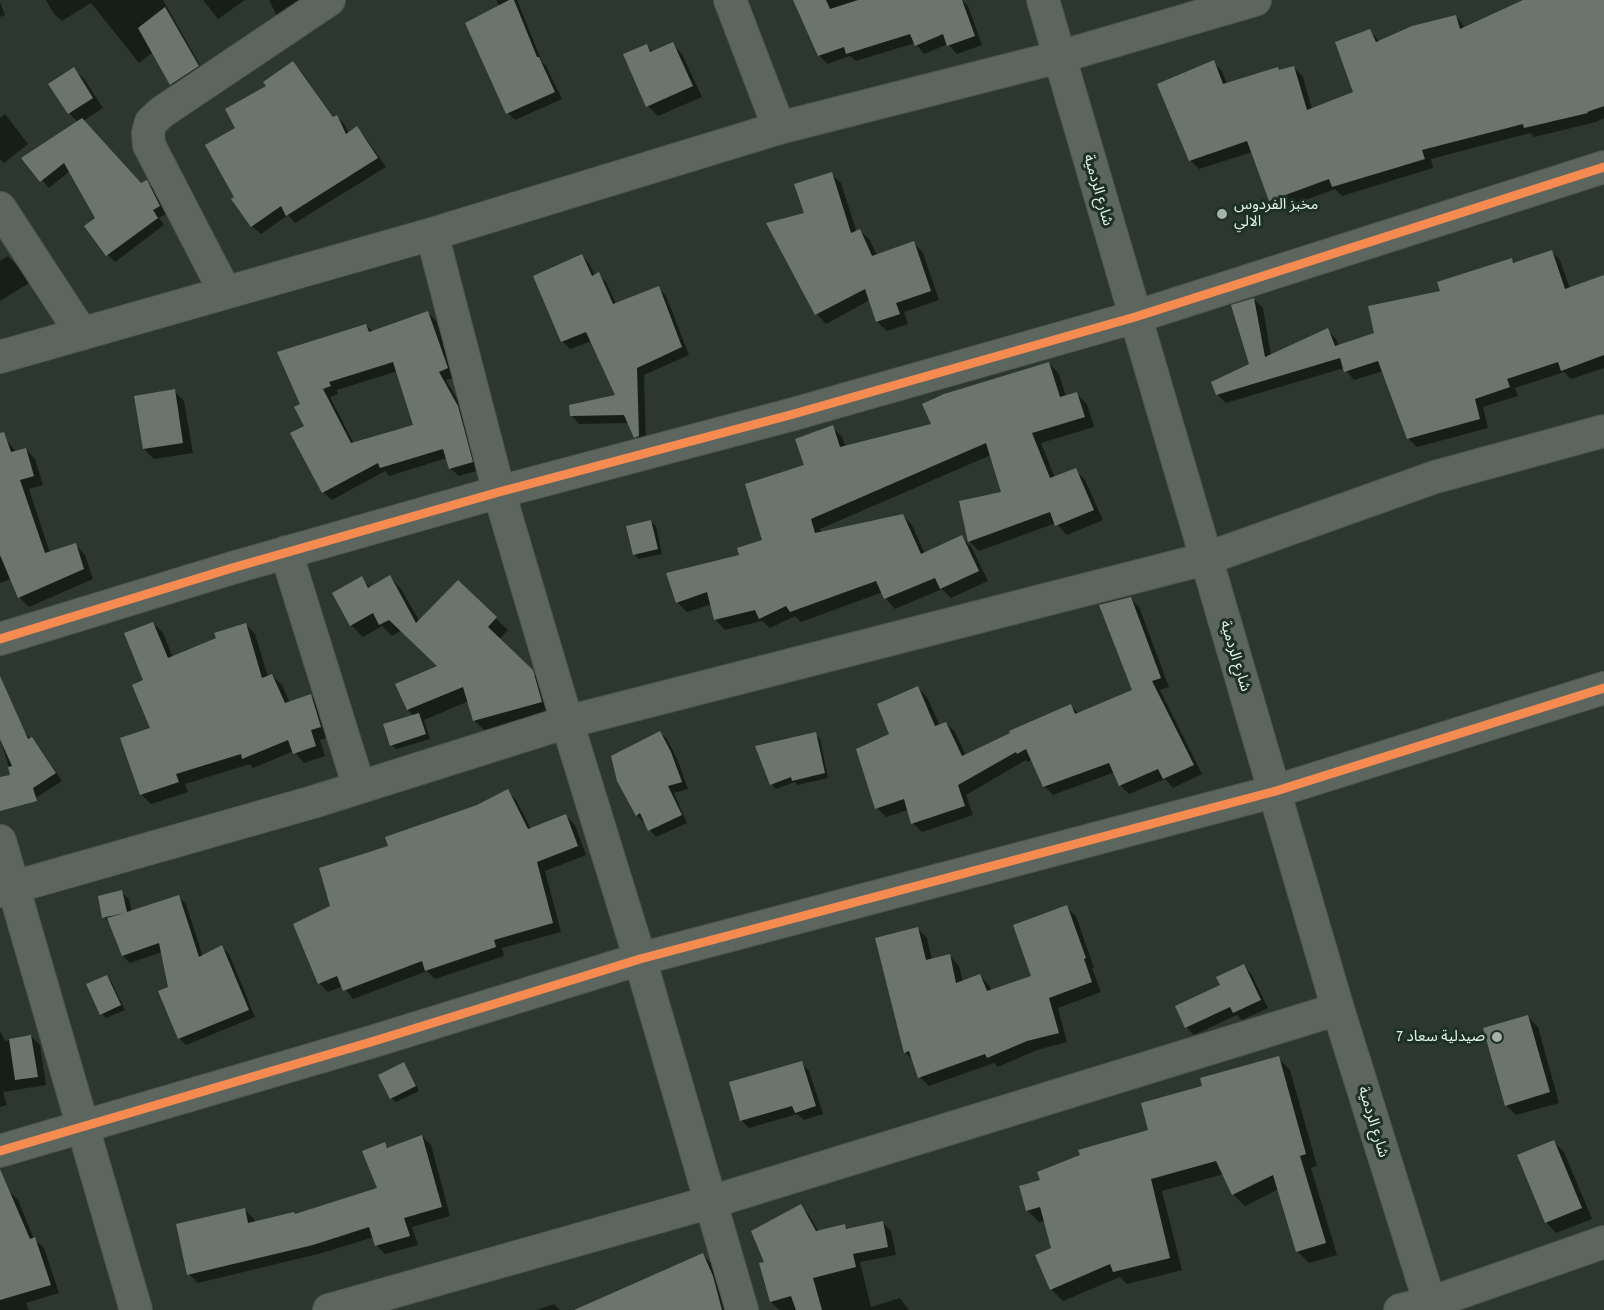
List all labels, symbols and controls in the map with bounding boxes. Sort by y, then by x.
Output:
street label: شارع الردمية [1079,152,1117,228]
place label: مخبز الفردوس الالي [1234,196,1318,231]
marker: مخبز الفردوس الالي [1215,207,1229,221]
street label: شارع الردمية [1216,618,1254,694]
place label: صيدلية سعاد 7 [1396,1028,1485,1046]
marker: صيدلية سعاد 7 [1490,1030,1504,1044]
street label: شارع الردمية [1354,1084,1392,1160]

